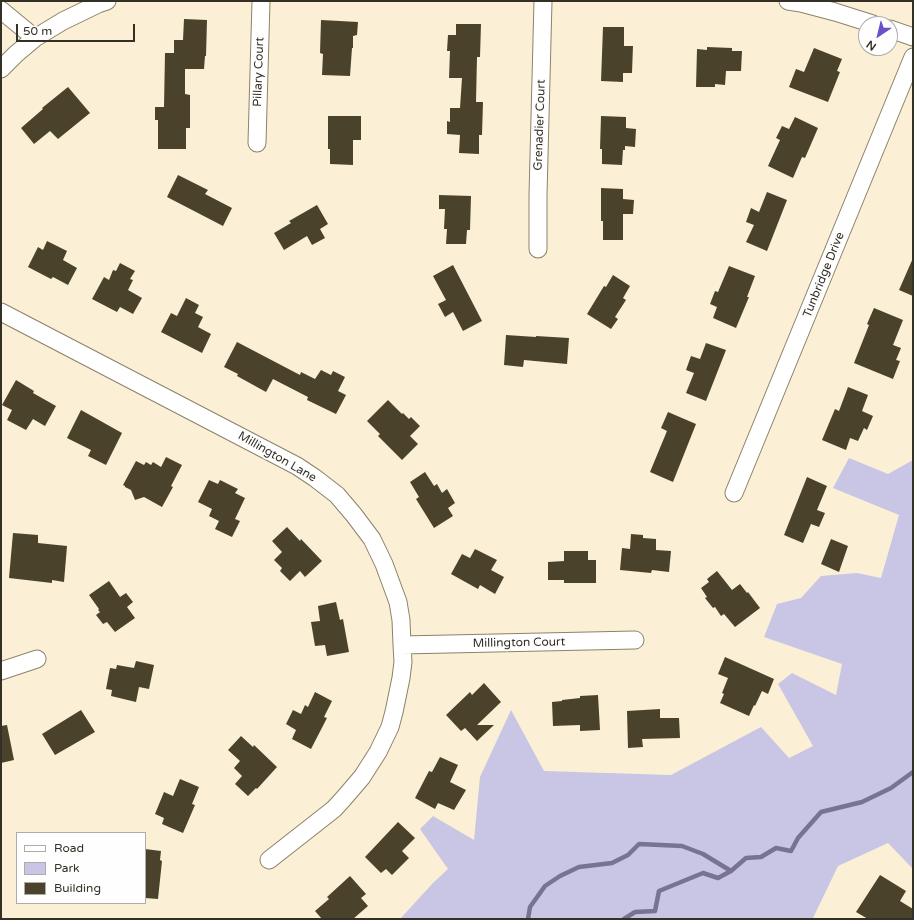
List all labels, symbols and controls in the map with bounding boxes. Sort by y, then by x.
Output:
scale bar [18,16,137,42]
north arrow [858,16,898,56]
text: 50 m [23,24,52,38]
street label: Pillary Court [251,37,267,107]
text: N [864,38,879,53]
street label: Grenadier Court [531,79,549,171]
street label: Tunbridge Drive [800,230,848,320]
street label: Millington Lane [235,429,319,485]
street label: Millington Court [473,635,565,651]
legend [16,832,146,904]
text: Road [54,841,84,855]
text: Park [54,861,80,875]
text: Building [54,881,101,895]

